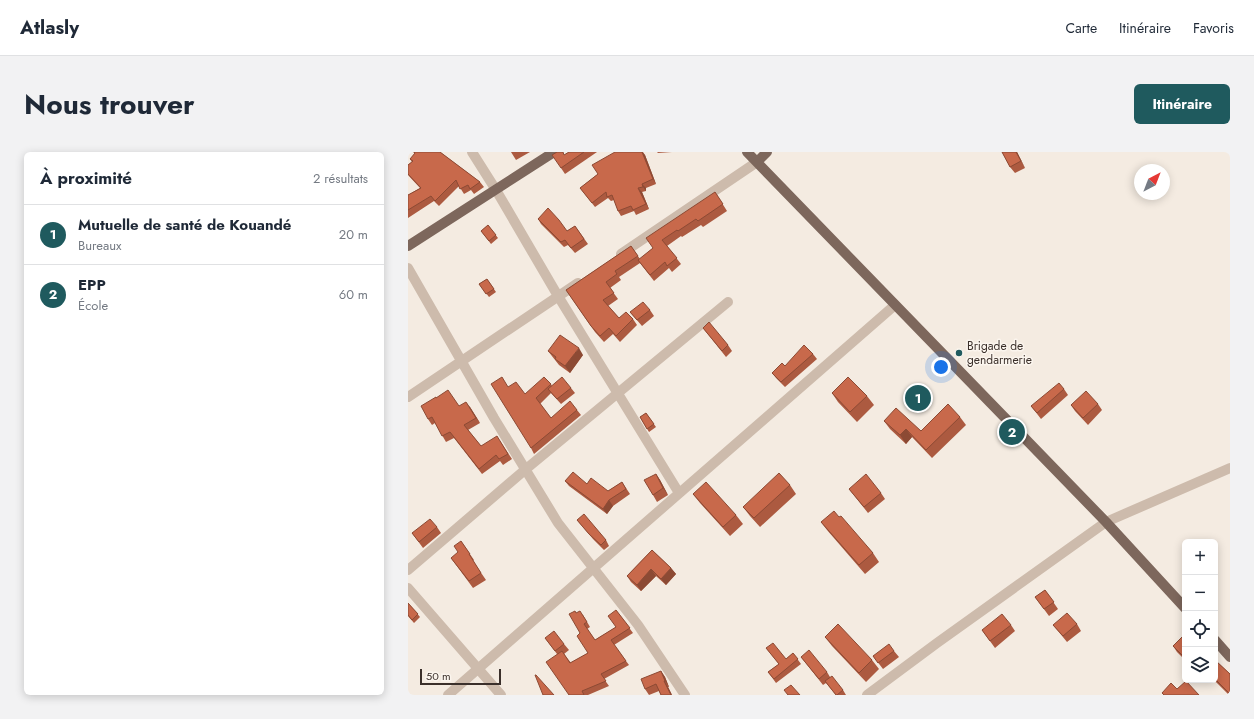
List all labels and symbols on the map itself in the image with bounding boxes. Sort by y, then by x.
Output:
north arrow [1134,164,1170,200]
place label: Brigade de gendarmerie [967,337,1032,369]
marker: Brigade de gendarmerie [954,348,964,358]
your location [931,357,951,377]
pin: 1 [905,383,931,413]
pin: 2 [999,417,1025,447]
scale bar [420,667,501,686]

